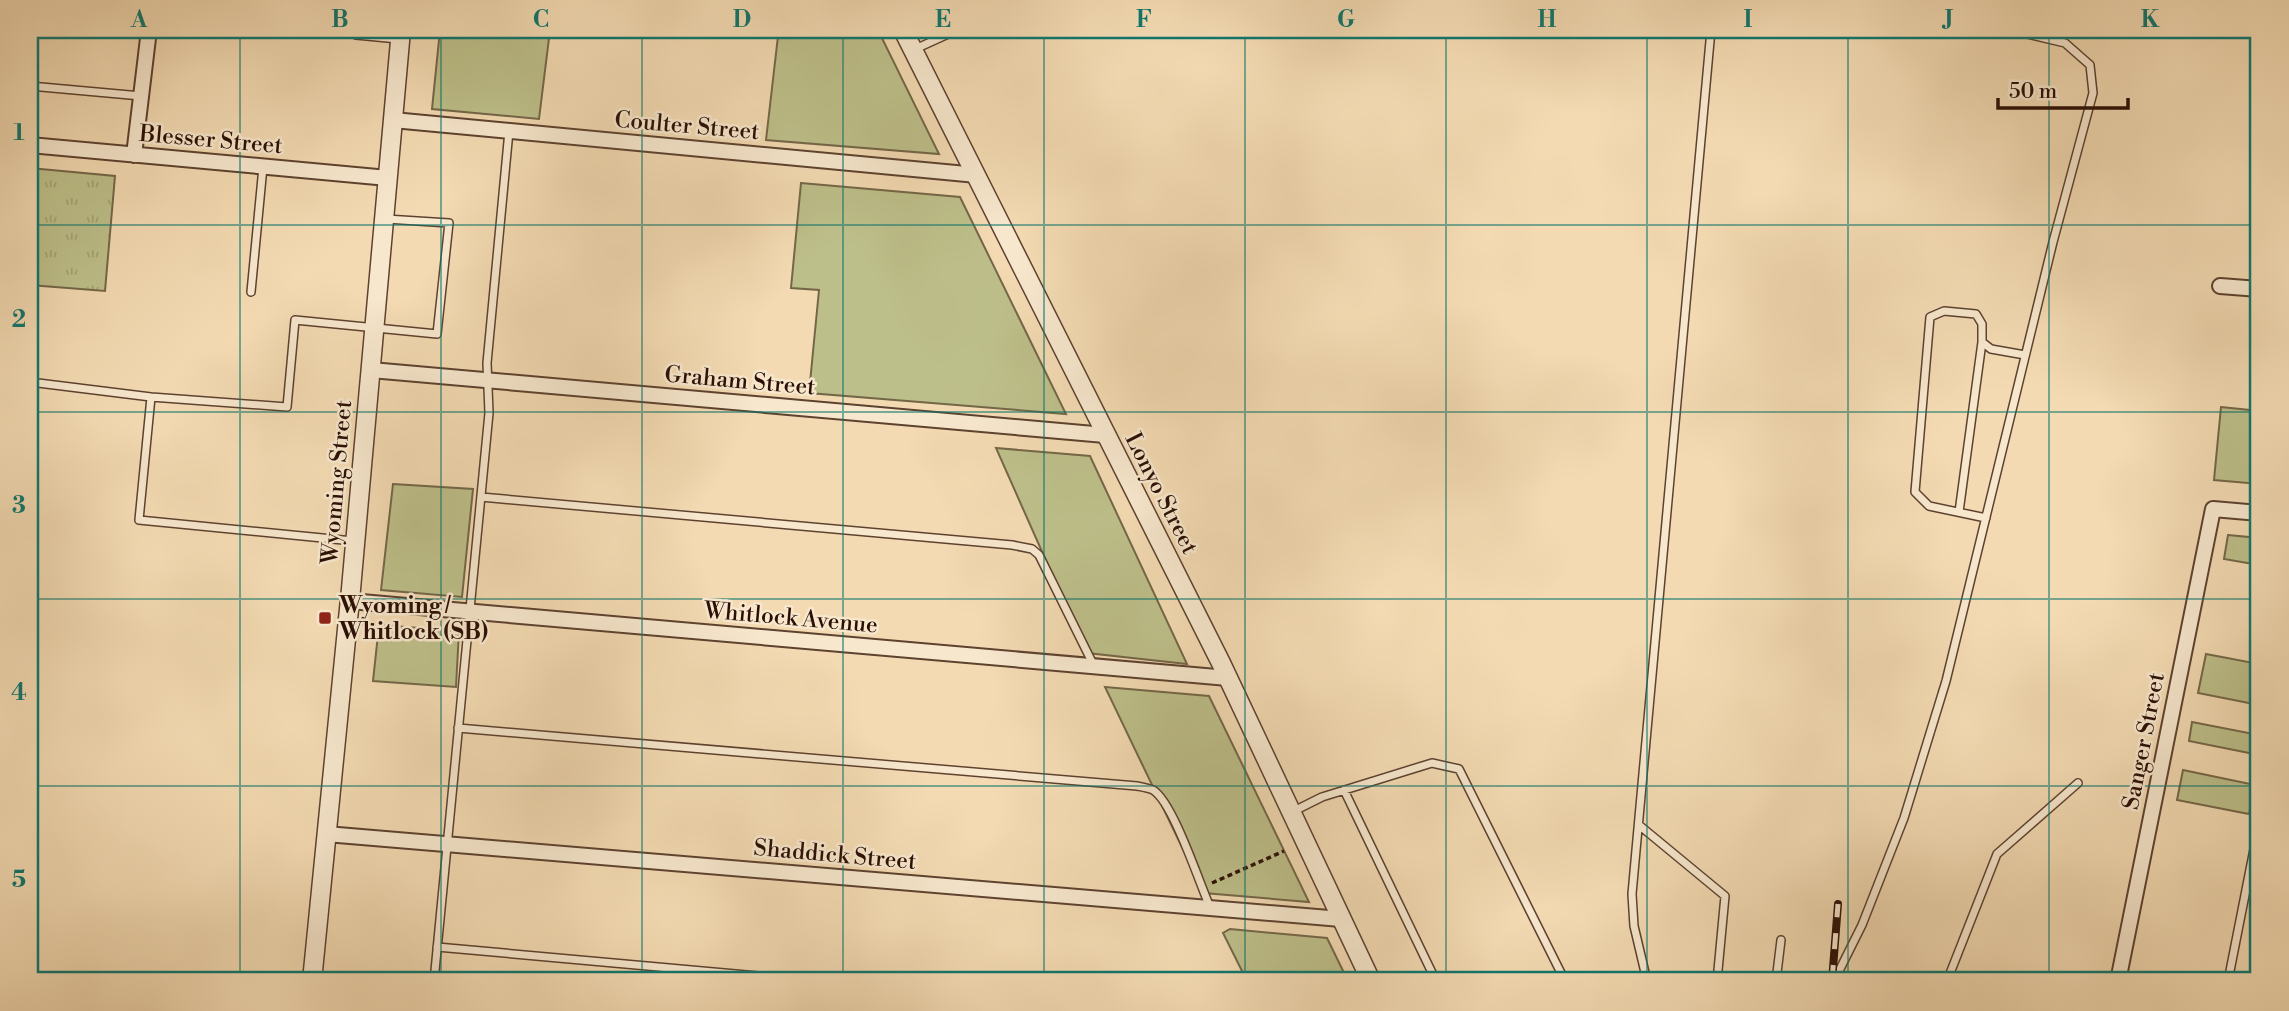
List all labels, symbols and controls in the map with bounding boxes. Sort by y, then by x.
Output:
text: A [130,6,148,34]
text: B [331,6,349,34]
text: C [533,6,549,34]
text: D [733,6,751,34]
text: E [935,6,951,34]
text: F [1136,6,1152,34]
text: G [1337,6,1355,34]
text: H [1538,6,1557,34]
text: I [1744,6,1753,34]
text: J [1942,6,1954,34]
text: K [2141,6,2160,34]
scale bar [1998,66,2128,110]
text: 50 m [2009,79,2057,105]
street label: Coulter Street [613,106,761,146]
text: 1 [13,119,25,147]
street label: Blesser Street [137,120,284,160]
text: 2 [12,306,26,334]
street label: Graham Street [663,360,816,402]
street label: Wyoming Street [316,399,358,566]
street label: Lonyo Street [1119,428,1204,559]
text: 3 [12,492,26,520]
place label: Wyoming / Whitlock (SB) [338,592,488,646]
street label: Whitlock Avenue [702,596,879,640]
marker: Wyoming / Whitlock (SB) [317,610,333,626]
street label: Sanger Street [2117,670,2171,812]
text: 4 [11,679,27,707]
street label: Shaddick Street [752,834,917,876]
text: 5 [12,866,26,894]

